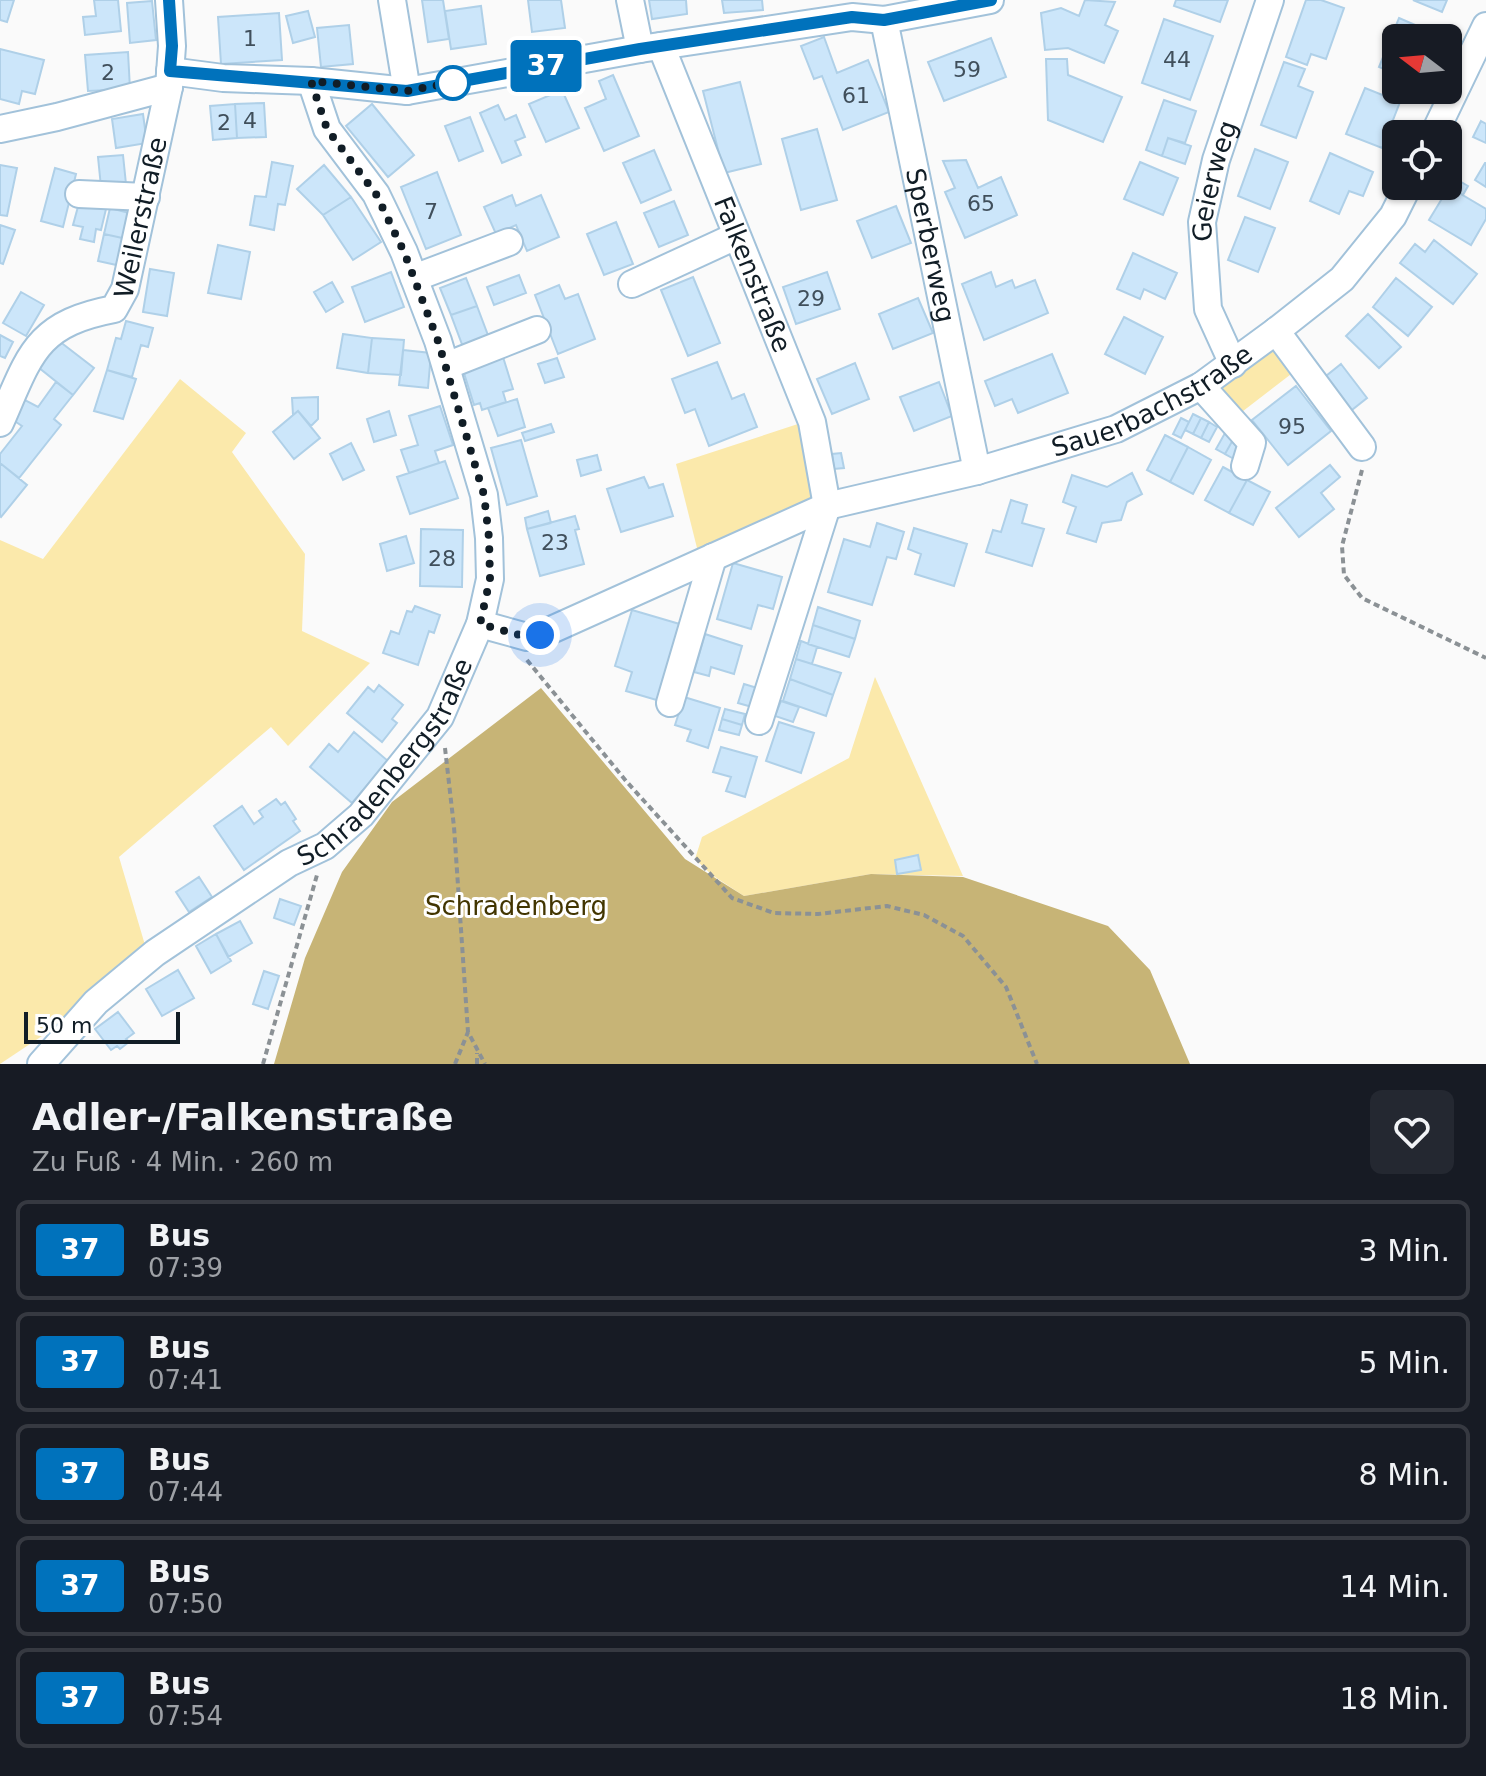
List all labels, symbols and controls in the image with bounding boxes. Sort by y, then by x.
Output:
north arrow [1382,24,1462,104]
map controls [1382,24,1462,200]
house number: 1 [243,26,257,51]
line badge: 37 [510,40,582,92]
house number: 44 [1163,47,1191,72]
text: 37 [527,49,565,82]
house number: 59 [953,57,981,82]
house number: 2 [101,60,115,85]
unlabelled marker [436,66,470,100]
house number: 61 [842,83,870,108]
house number: 4 [243,108,257,133]
house number: 2 [217,110,231,135]
street label: Geierweg [1187,117,1243,243]
button: locate [1382,120,1462,200]
street label: Weilerstraße [108,134,173,301]
street label: Sperberweg [900,165,961,325]
house number: 65 [967,191,995,216]
street label: Falkenstraße [708,192,797,356]
house number: 7 [424,199,438,224]
house number: 29 [797,286,825,311]
street label: Sauerbachstraße [1048,339,1258,463]
house number: 95 [1278,414,1306,439]
house number: 23 [541,530,569,555]
house number: 28 [428,546,456,571]
your location [520,615,560,655]
street label: Schradenbergstraße [292,654,478,872]
park label: Schradenberg [425,891,607,921]
scale bar [24,1008,180,1044]
text: 50 m [36,1013,92,1038]
button: heart [1370,1090,1454,1174]
text: Adler-/Falkenstraße [32,1095,454,1139]
text: Zu Fuß · 4 Min. · 260 m [32,1147,333,1177]
text: Bus [148,1218,210,1253]
text: 37 [61,1233,99,1266]
text: 3 Min. [1359,1233,1450,1268]
text: 07:39 [148,1253,223,1283]
text: Bus [148,1330,210,1365]
text: 37 [61,1345,99,1378]
text: 5 Min. [1359,1345,1450,1380]
text: 07:41 [148,1365,223,1395]
text: Bus [148,1442,210,1477]
text: 37 [61,1457,99,1490]
text: 8 Min. [1359,1457,1450,1492]
text: 07:44 [148,1477,223,1507]
text: Bus [148,1554,210,1589]
text: 37 [61,1569,99,1602]
text: 14 Min. [1340,1569,1450,1604]
text: 07:50 [148,1589,223,1619]
text: Bus [148,1666,210,1701]
text: 37 [61,1681,99,1714]
text: 18 Min. [1340,1681,1450,1716]
text: 07:54 [148,1701,223,1731]

